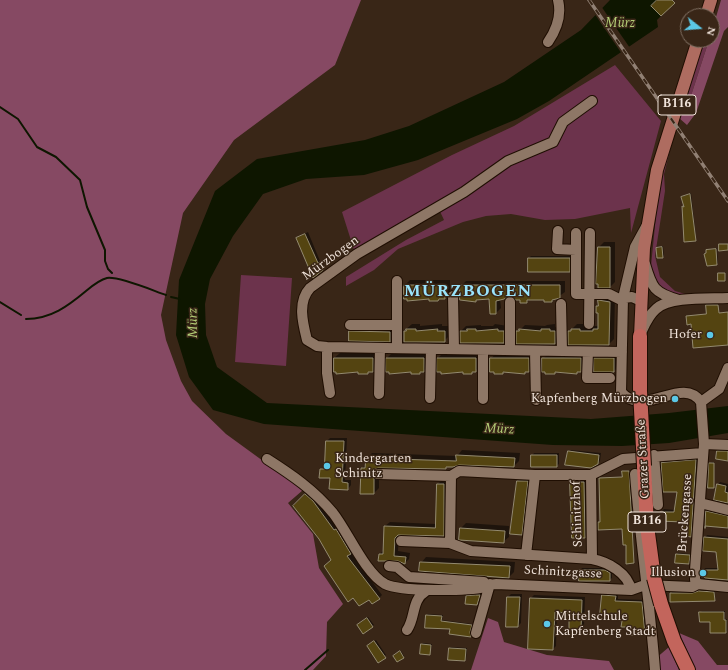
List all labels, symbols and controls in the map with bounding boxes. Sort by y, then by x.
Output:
north arrow [680,8,720,48]
water label: Mürz [605,16,635,32]
text: N [702,25,720,38]
road number: B116 [658,95,696,115]
street label: Mürzbogen [300,233,362,285]
district label: MÜRZBOGEN [404,283,532,303]
water label: Mürz [185,308,203,338]
place label: Hofer [669,327,702,343]
marker: Hofer [705,330,715,340]
place label: Kapfenberg Mürzbogen [531,391,667,407]
marker: Kapfenberg Mürzbogen [670,394,680,404]
street label: Grazer Straße [634,419,654,499]
water label: Mürz [483,421,515,439]
place label: Kindergarten Schinitz [335,451,412,482]
marker: Kindergarten Schinitz [322,461,332,471]
street label: Brückengasse [675,473,697,553]
street label: Schinitzhof [569,481,587,547]
road number: B116 [628,512,666,532]
street label: Schinitzgasse [524,563,602,583]
place label: Illusion [651,565,695,581]
marker: Illusion [698,568,708,578]
place label: Mittelschule Kapfenberg Stadt [555,609,655,640]
marker: Mittelschule Kapfenberg Stadt [542,619,552,629]

